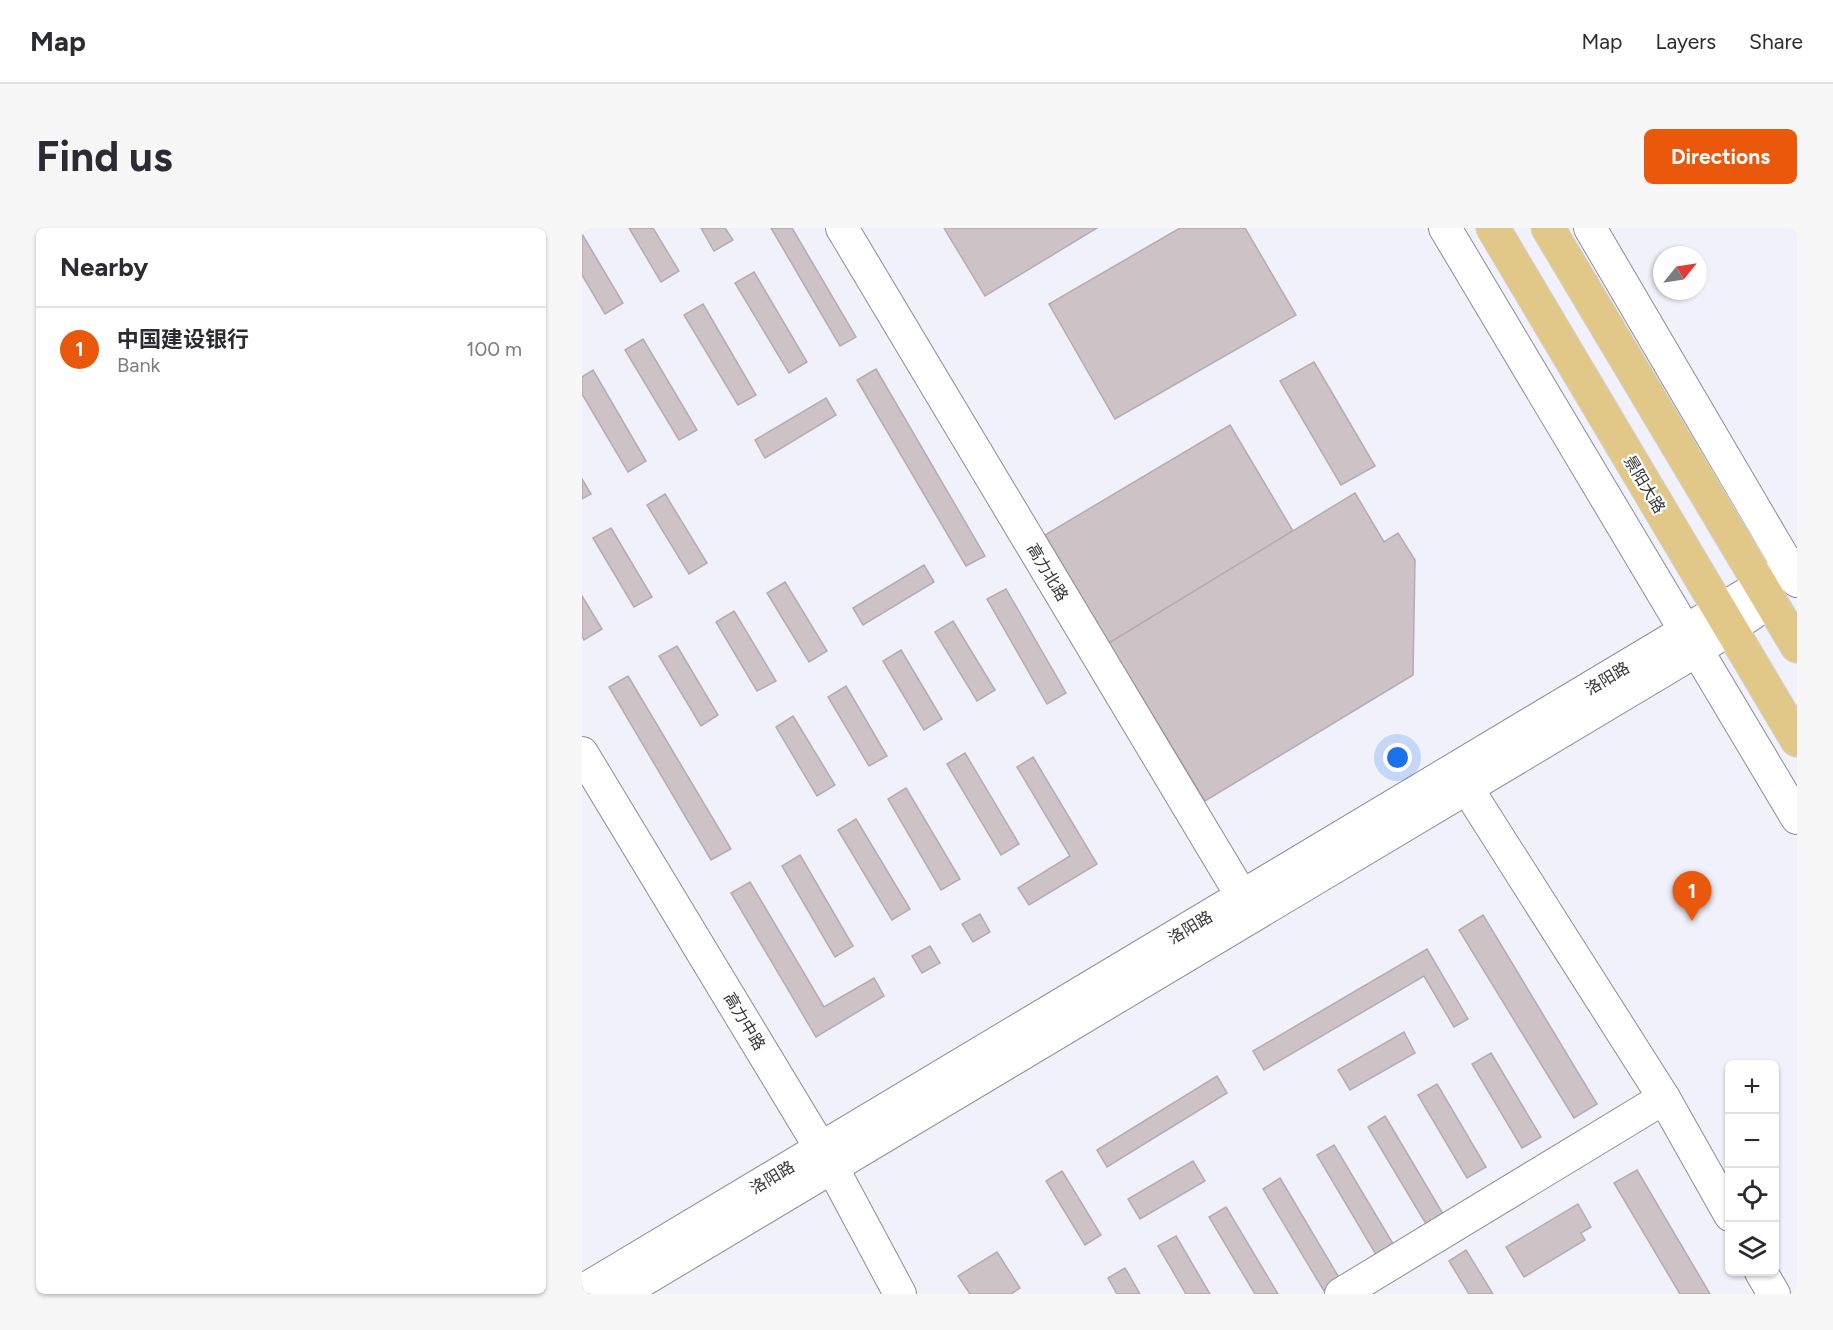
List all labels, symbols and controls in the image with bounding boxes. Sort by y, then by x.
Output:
text: Map [30,24,86,58]
text: Map [1582,29,1622,54]
text: Layers [1655,29,1716,54]
text: Share [1749,29,1803,54]
button: Directions [1644,129,1797,184]
text: Find us [36,131,173,182]
north arrow [1653,246,1707,300]
text: Nearby [60,251,148,283]
text: 中国建设银行 [117,326,249,353]
text: 1 [75,337,84,361]
text: 100 m [466,337,522,361]
text: Bank [117,353,160,377]
street label: 景阳大路 [1620,452,1669,517]
street label: 高力北路 [1023,540,1072,605]
street label: 洛阳路 [1582,658,1633,699]
your location [1383,743,1412,772]
pin: 1 [1672,872,1712,921]
street label: 洛阳路 [1165,907,1216,948]
street label: 高力中路 [720,989,769,1054]
map controls [1725,1060,1779,1276]
button: + [1725,1060,1779,1114]
button: − [1725,1114,1779,1168]
street label: 洛阳路 [747,1157,798,1198]
button: locate [1725,1168,1779,1222]
button: layers [1725,1222,1779,1276]

